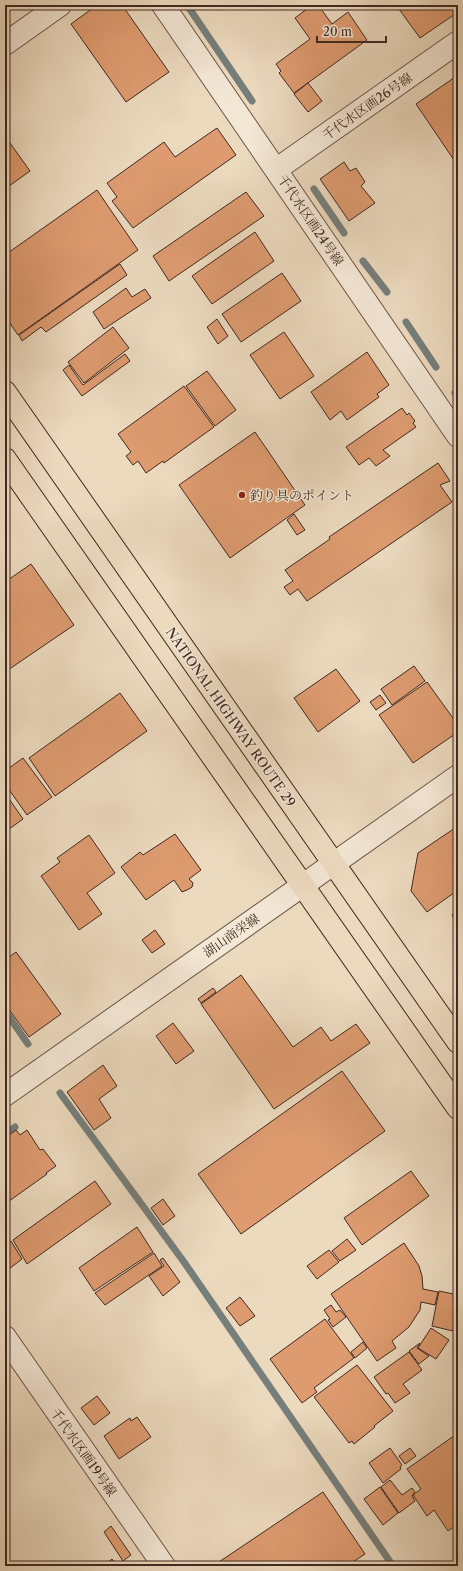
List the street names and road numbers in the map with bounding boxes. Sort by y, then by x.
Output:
street label: 千代水区画26号線 [319,69,415,143]
street label: 千代水区画24号線 [275,172,347,268]
street label: NATIONAL HIGHWAY ROUTE 29 [163,624,299,810]
street label: 湖山商栄線 [200,910,262,960]
street label: 千代水区画19号線 [48,1405,120,1499]

